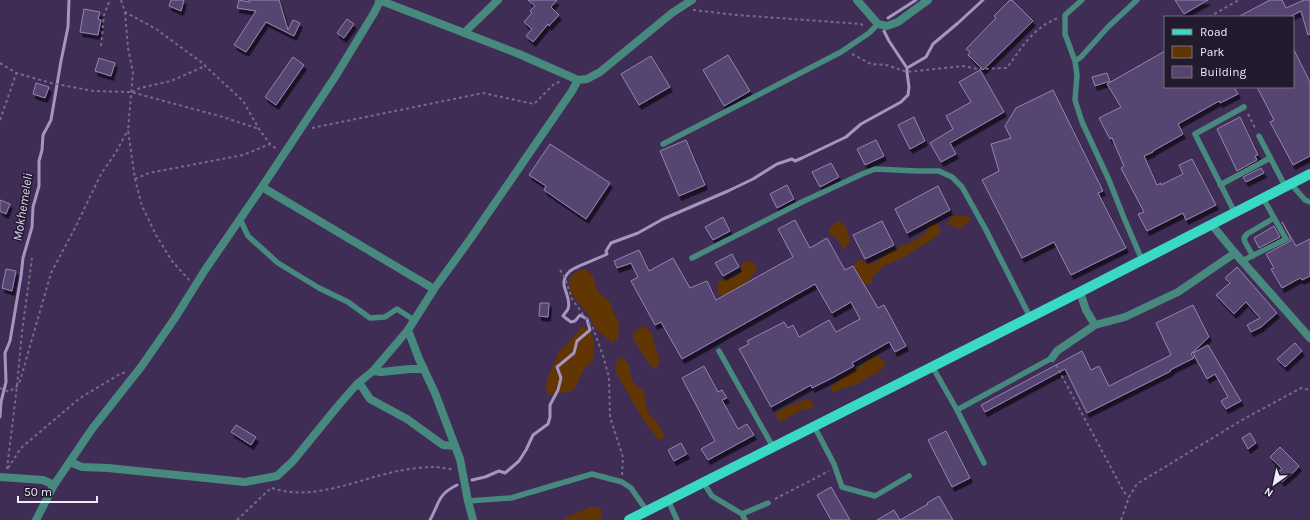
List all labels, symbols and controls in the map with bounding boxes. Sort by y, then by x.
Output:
legend [1164,16,1294,88]
text: Road [1200,25,1228,39]
text: Park [1200,45,1225,59]
text: Building [1200,65,1247,79]
water label: Mokhemeleli [10,171,35,242]
north arrow [1254,464,1294,504]
scale bar [18,478,97,504]
text: N [1262,484,1276,500]
text: 50 m [24,485,52,499]

